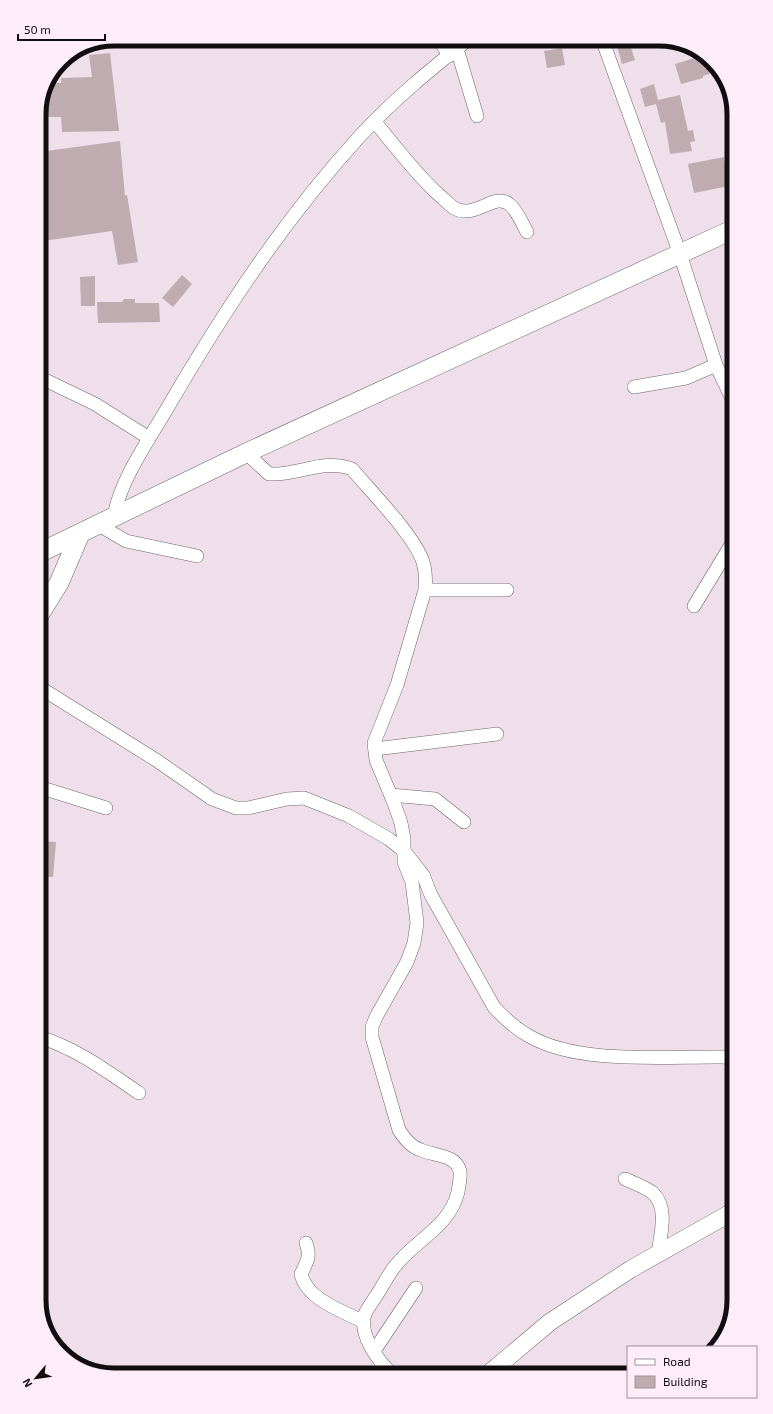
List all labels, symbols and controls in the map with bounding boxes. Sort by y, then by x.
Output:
scale bar [18,16,105,42]
text: 50 m [24,22,51,36]
legend [627,1346,757,1398]
text: Road [663,1354,691,1368]
north arrow [16,1358,56,1398]
text: Building [663,1374,708,1388]
text: N [19,1376,34,1390]

